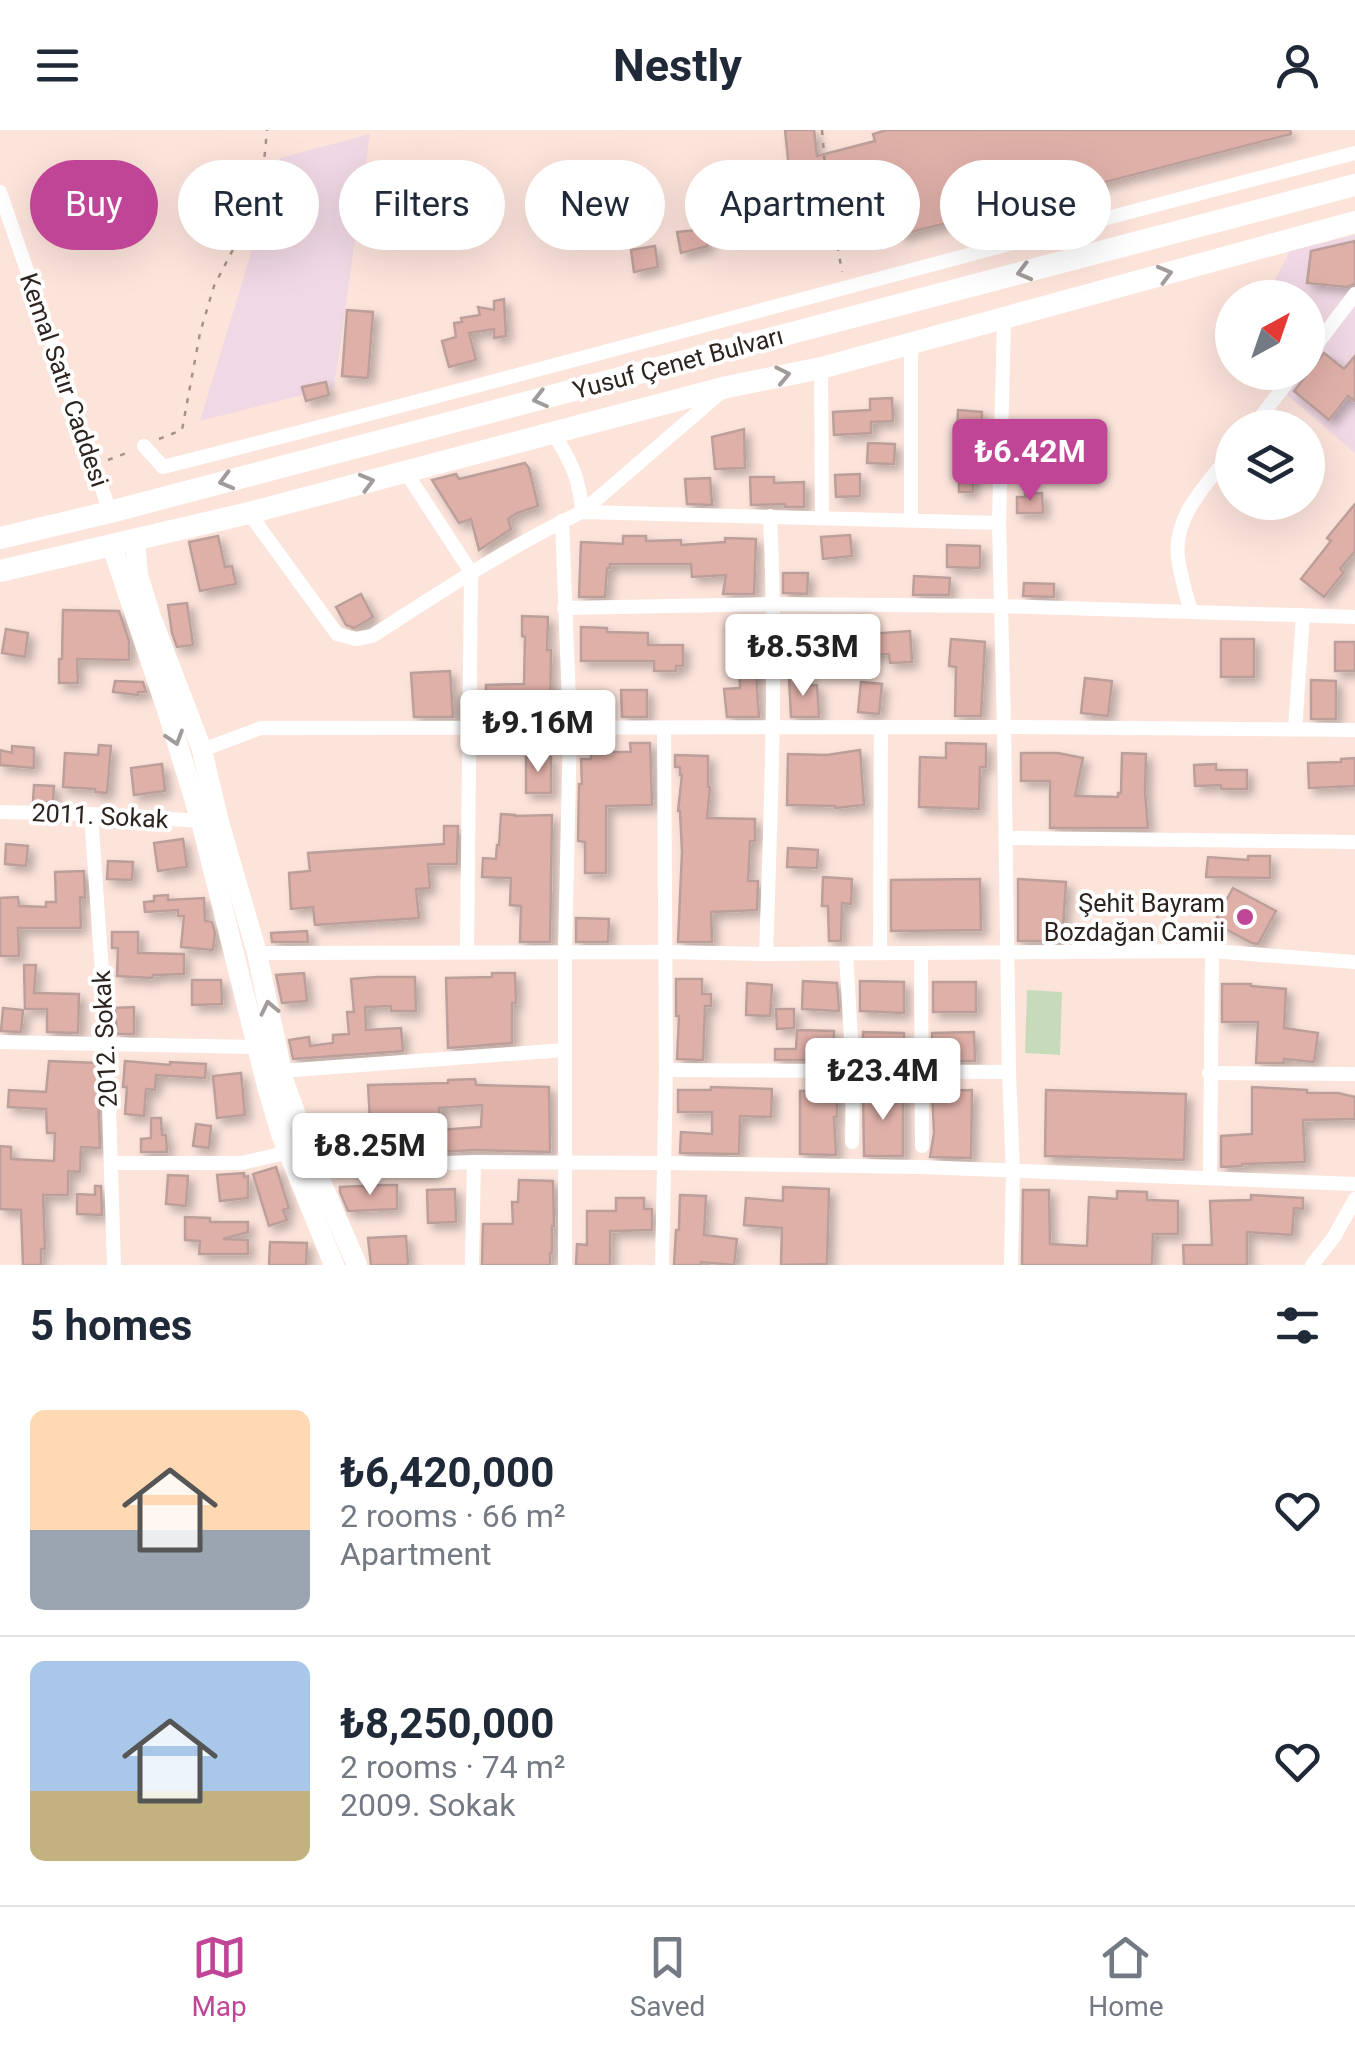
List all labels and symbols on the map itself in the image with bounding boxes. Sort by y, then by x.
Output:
one-way arrow [1016,261,1033,282]
one-way arrow [1156,265,1173,286]
street label: Kemal Satır Caddesi [14,269,114,491]
north arrow [1215,280,1325,390]
street label: Yusuf Çenet Bulvarı [570,321,786,405]
one-way arrow [774,366,791,387]
one-way arrow [532,387,549,408]
pin: ₺6.42M [949,419,1111,504]
one-way arrow [218,470,235,491]
one-way arrow [358,472,375,493]
pin: ₺8.53M [722,614,884,699]
pin: ₺9.16M [457,690,619,775]
one-way arrow [163,729,184,746]
street label: 2011. Sokak [31,798,170,834]
place label: Şehit Bayram Bozdağan Camii [1044,889,1225,947]
marker: Şehit Bayram Bozdağan Camii [1234,906,1256,928]
street label: 2012. Sokak [87,969,123,1108]
one-way arrow [259,1000,280,1017]
pin: ₺23.4M [802,1038,964,1123]
pin: ₺8.25M [289,1113,451,1198]

